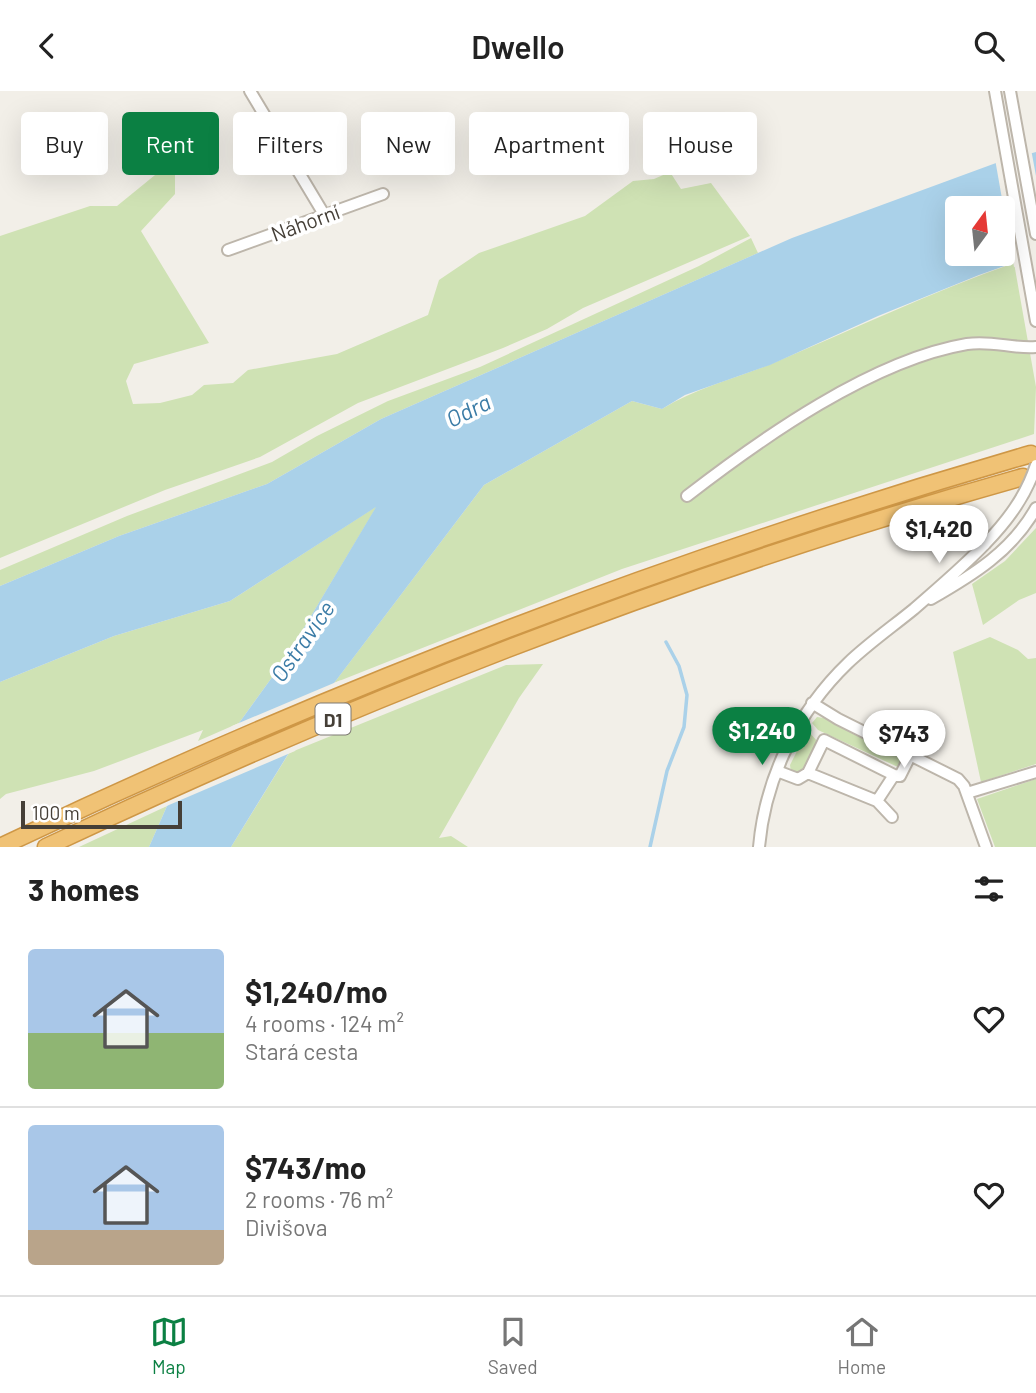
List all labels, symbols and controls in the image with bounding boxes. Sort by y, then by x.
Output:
icon: back [28,27,66,65]
text: Dwello [471,27,565,65]
icon: search [970,27,1008,65]
chip: Buy [21,112,108,175]
chip: Rent [122,112,219,175]
chip: Filters [233,112,347,175]
chip: New [361,112,455,175]
chip: Apartment [469,112,629,175]
chip: House [643,112,757,175]
north arrow [945,196,1015,266]
map controls [945,196,1015,266]
street label: Náhorní [267,198,343,246]
water label: Odra [441,387,495,433]
pin: $1,420 [882,505,996,565]
text: $1,420 [905,514,973,542]
water label: Ostravice [264,595,340,687]
road number: D1 [316,703,350,734]
pin: $1,240 [705,707,819,767]
pin: $743 [863,711,945,770]
text: $1,240 [728,716,796,744]
text: $743 [879,719,929,747]
scale bar [21,798,182,830]
text: 100 m [32,801,80,824]
icon: filters [970,870,1008,908]
text: 3 homes [28,871,139,907]
text: $1,240/mo [245,973,388,1009]
icon: home [84,977,168,1061]
icon: heart [970,1000,1008,1038]
text: 4 rooms · 124 m² [245,1009,404,1037]
text: Stará cesta [245,1037,358,1065]
text: $743/mo [245,1149,366,1185]
icon: home [84,1153,168,1237]
icon: heart [970,1176,1008,1214]
text: 2 rooms · 76 m² [245,1185,393,1213]
text: Divišova [245,1213,328,1241]
tab: Map [150,1313,188,1378]
tab: Saved [488,1313,538,1378]
tab: Home [838,1313,886,1378]

